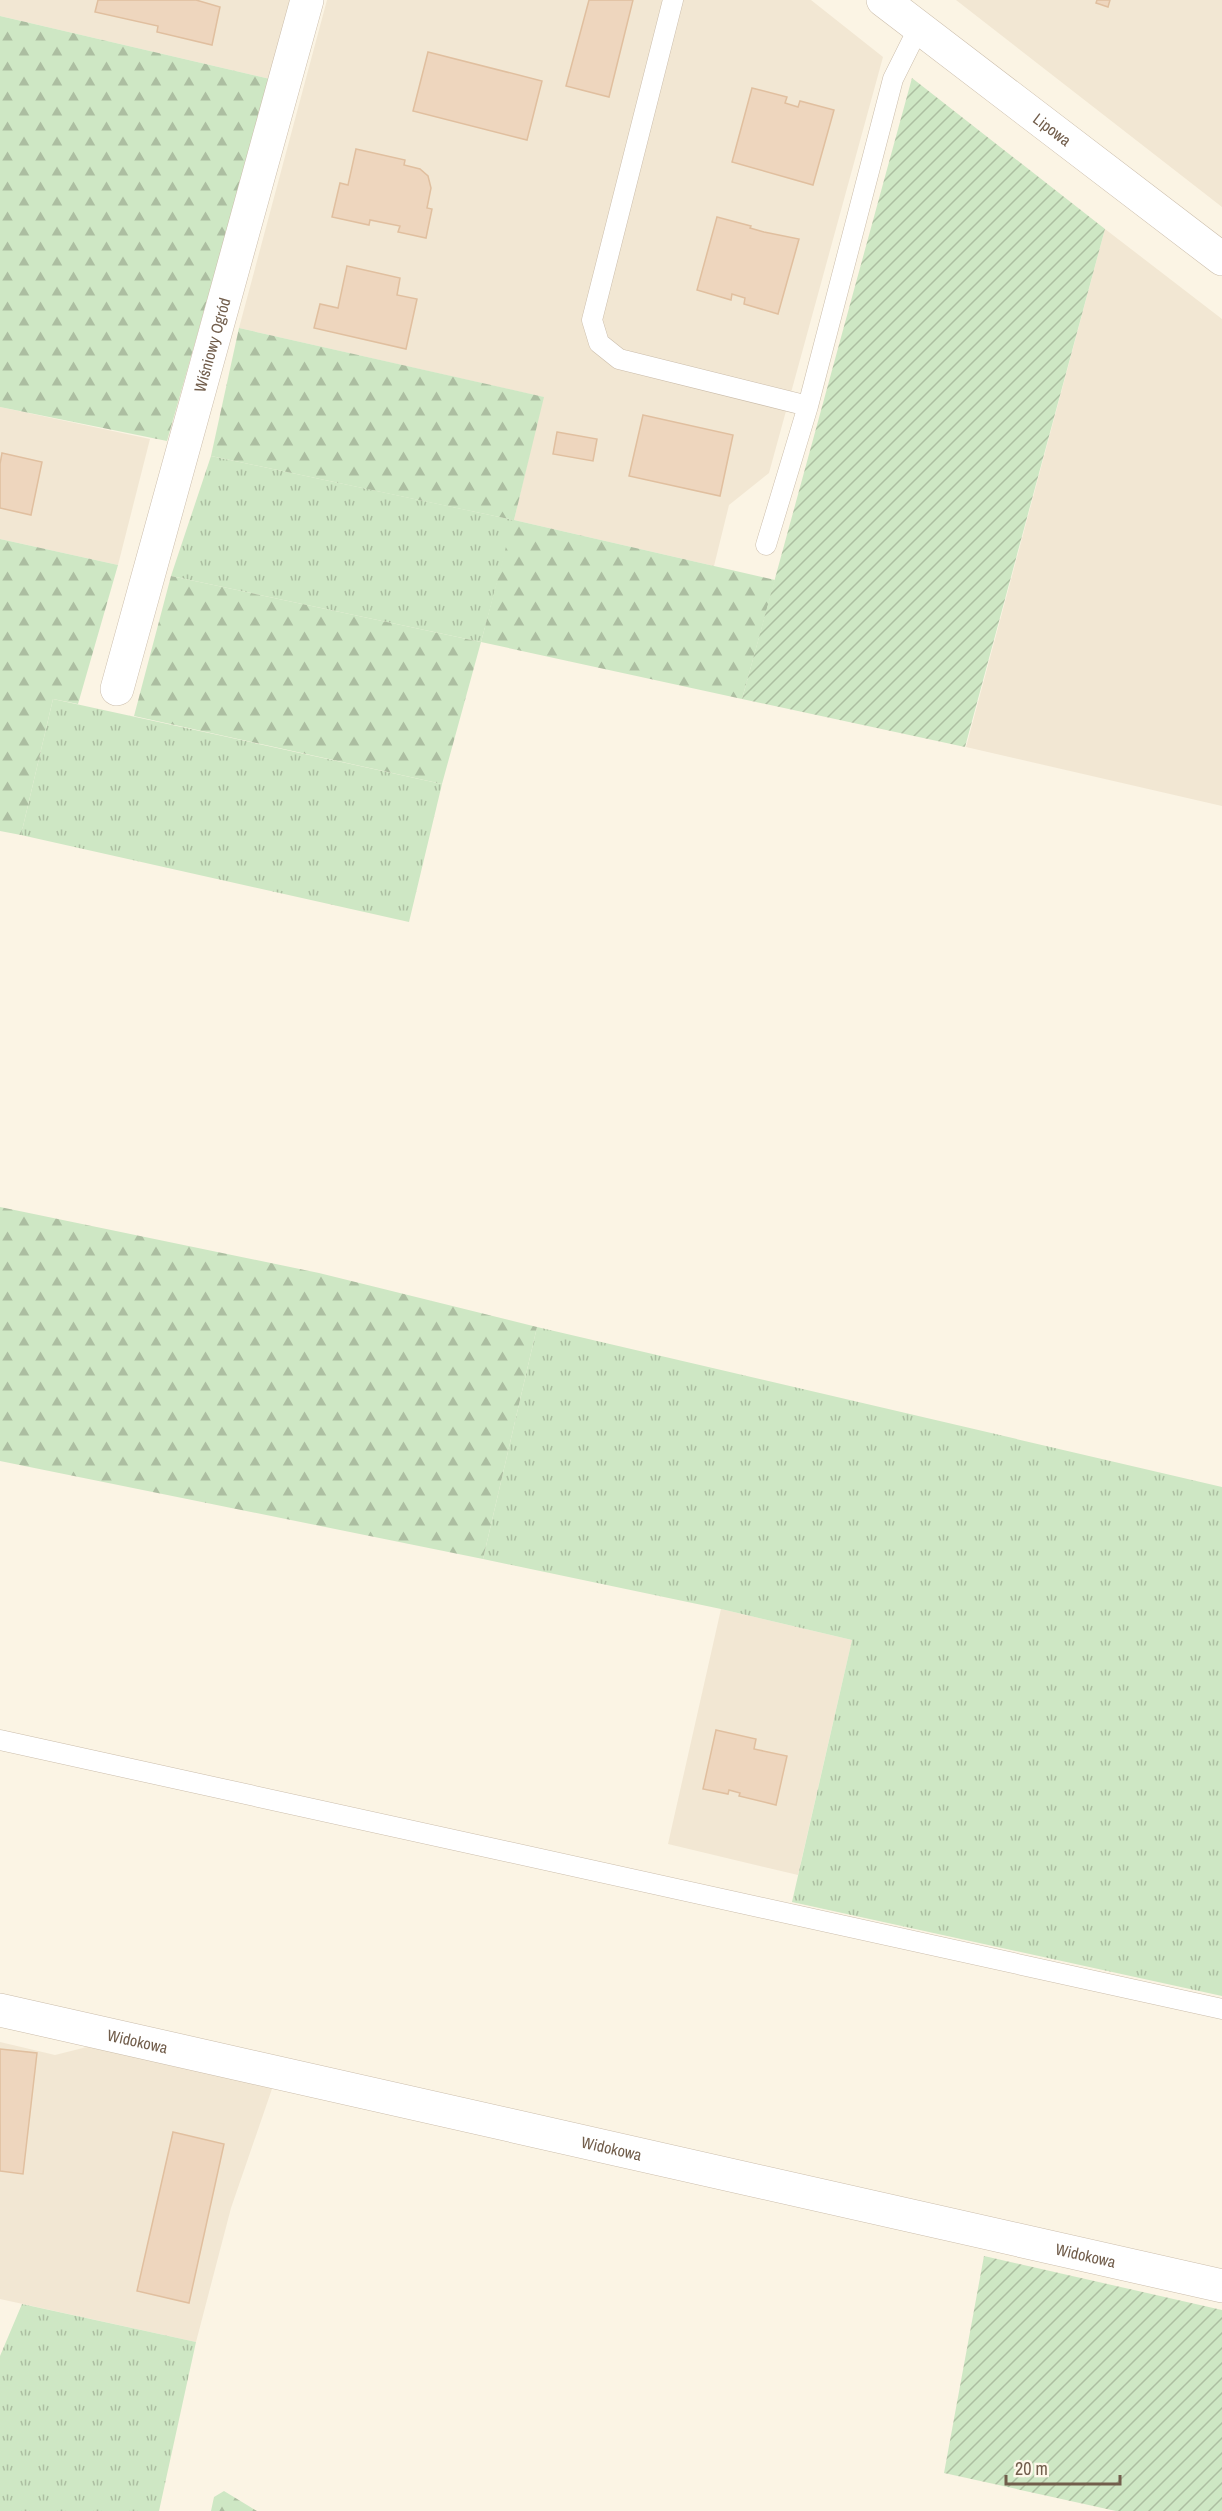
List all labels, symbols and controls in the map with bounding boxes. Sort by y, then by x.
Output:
street label: Lipowa [1029,108,1076,151]
street label: Wiśniowy Ogród [188,295,235,395]
street label: Widokowa [105,2024,171,2059]
street label: Widokowa [579,2131,645,2166]
street label: Widokowa [1053,2238,1119,2273]
scale bar [1006,2448,1120,2486]
text: 20 m [1015,2456,1048,2481]

